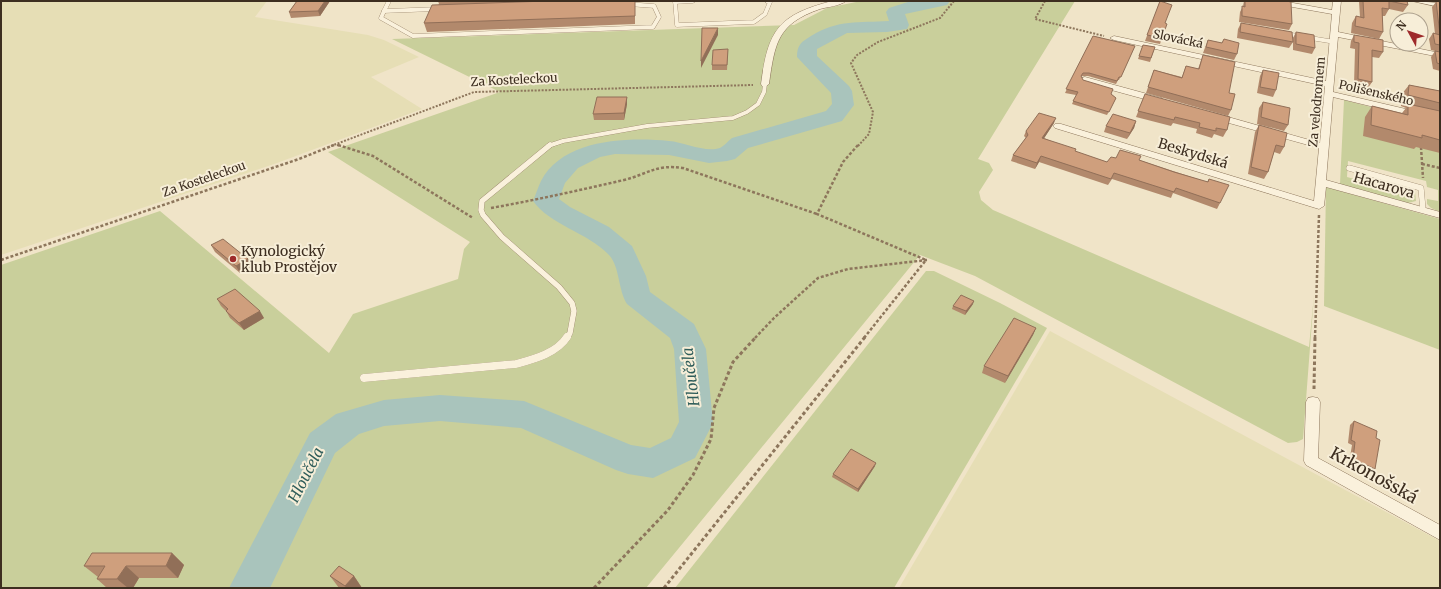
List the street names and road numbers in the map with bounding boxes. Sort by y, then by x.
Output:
street label: Slovácká [1152,26,1205,51]
street label: Za velodromem [1305,56,1328,148]
street label: Za Kosteleckou [470,70,558,89]
street label: Polišenského [1337,77,1415,108]
street label: Beskydská [1156,134,1231,172]
street label: Za Kosteleckou [160,157,248,200]
street label: Hacarova [1351,168,1417,202]
street label: Krkonošská [1326,442,1422,508]

